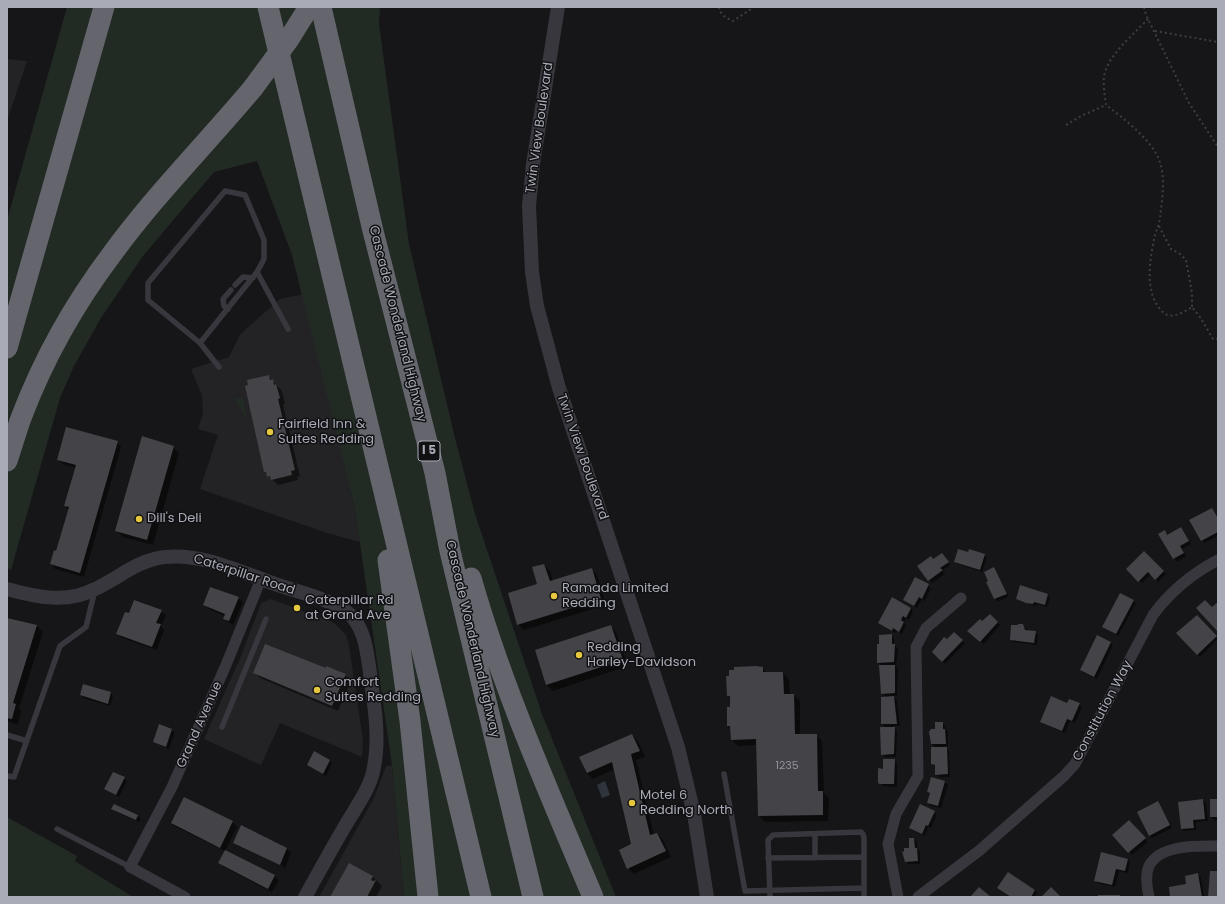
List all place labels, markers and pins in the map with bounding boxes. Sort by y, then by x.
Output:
place label: Fairfield Inn & Suites Redding [278,417,374,448]
marker: Fairfield Inn & Suites Redding [265,427,275,437]
place label: Dill's Deli [147,511,202,527]
marker: Dill's Deli [134,514,144,524]
place label: Ramada Limited Redding [562,581,669,612]
marker: Ramada Limited Redding [549,591,559,601]
place label: Caterpillar Rd at Grand Ave [305,593,394,624]
marker: Caterpillar Rd at Grand Ave [292,603,302,613]
place label: Redding Harley-Davidson [587,640,696,671]
marker: Redding Harley-Davidson [574,650,584,660]
place label: Comfort Suites Redding [325,675,421,706]
marker: Comfort Suites Redding [312,685,322,695]
place label: Motel 6 Redding North [640,788,733,819]
marker: Motel 6 Redding North [627,798,637,808]

